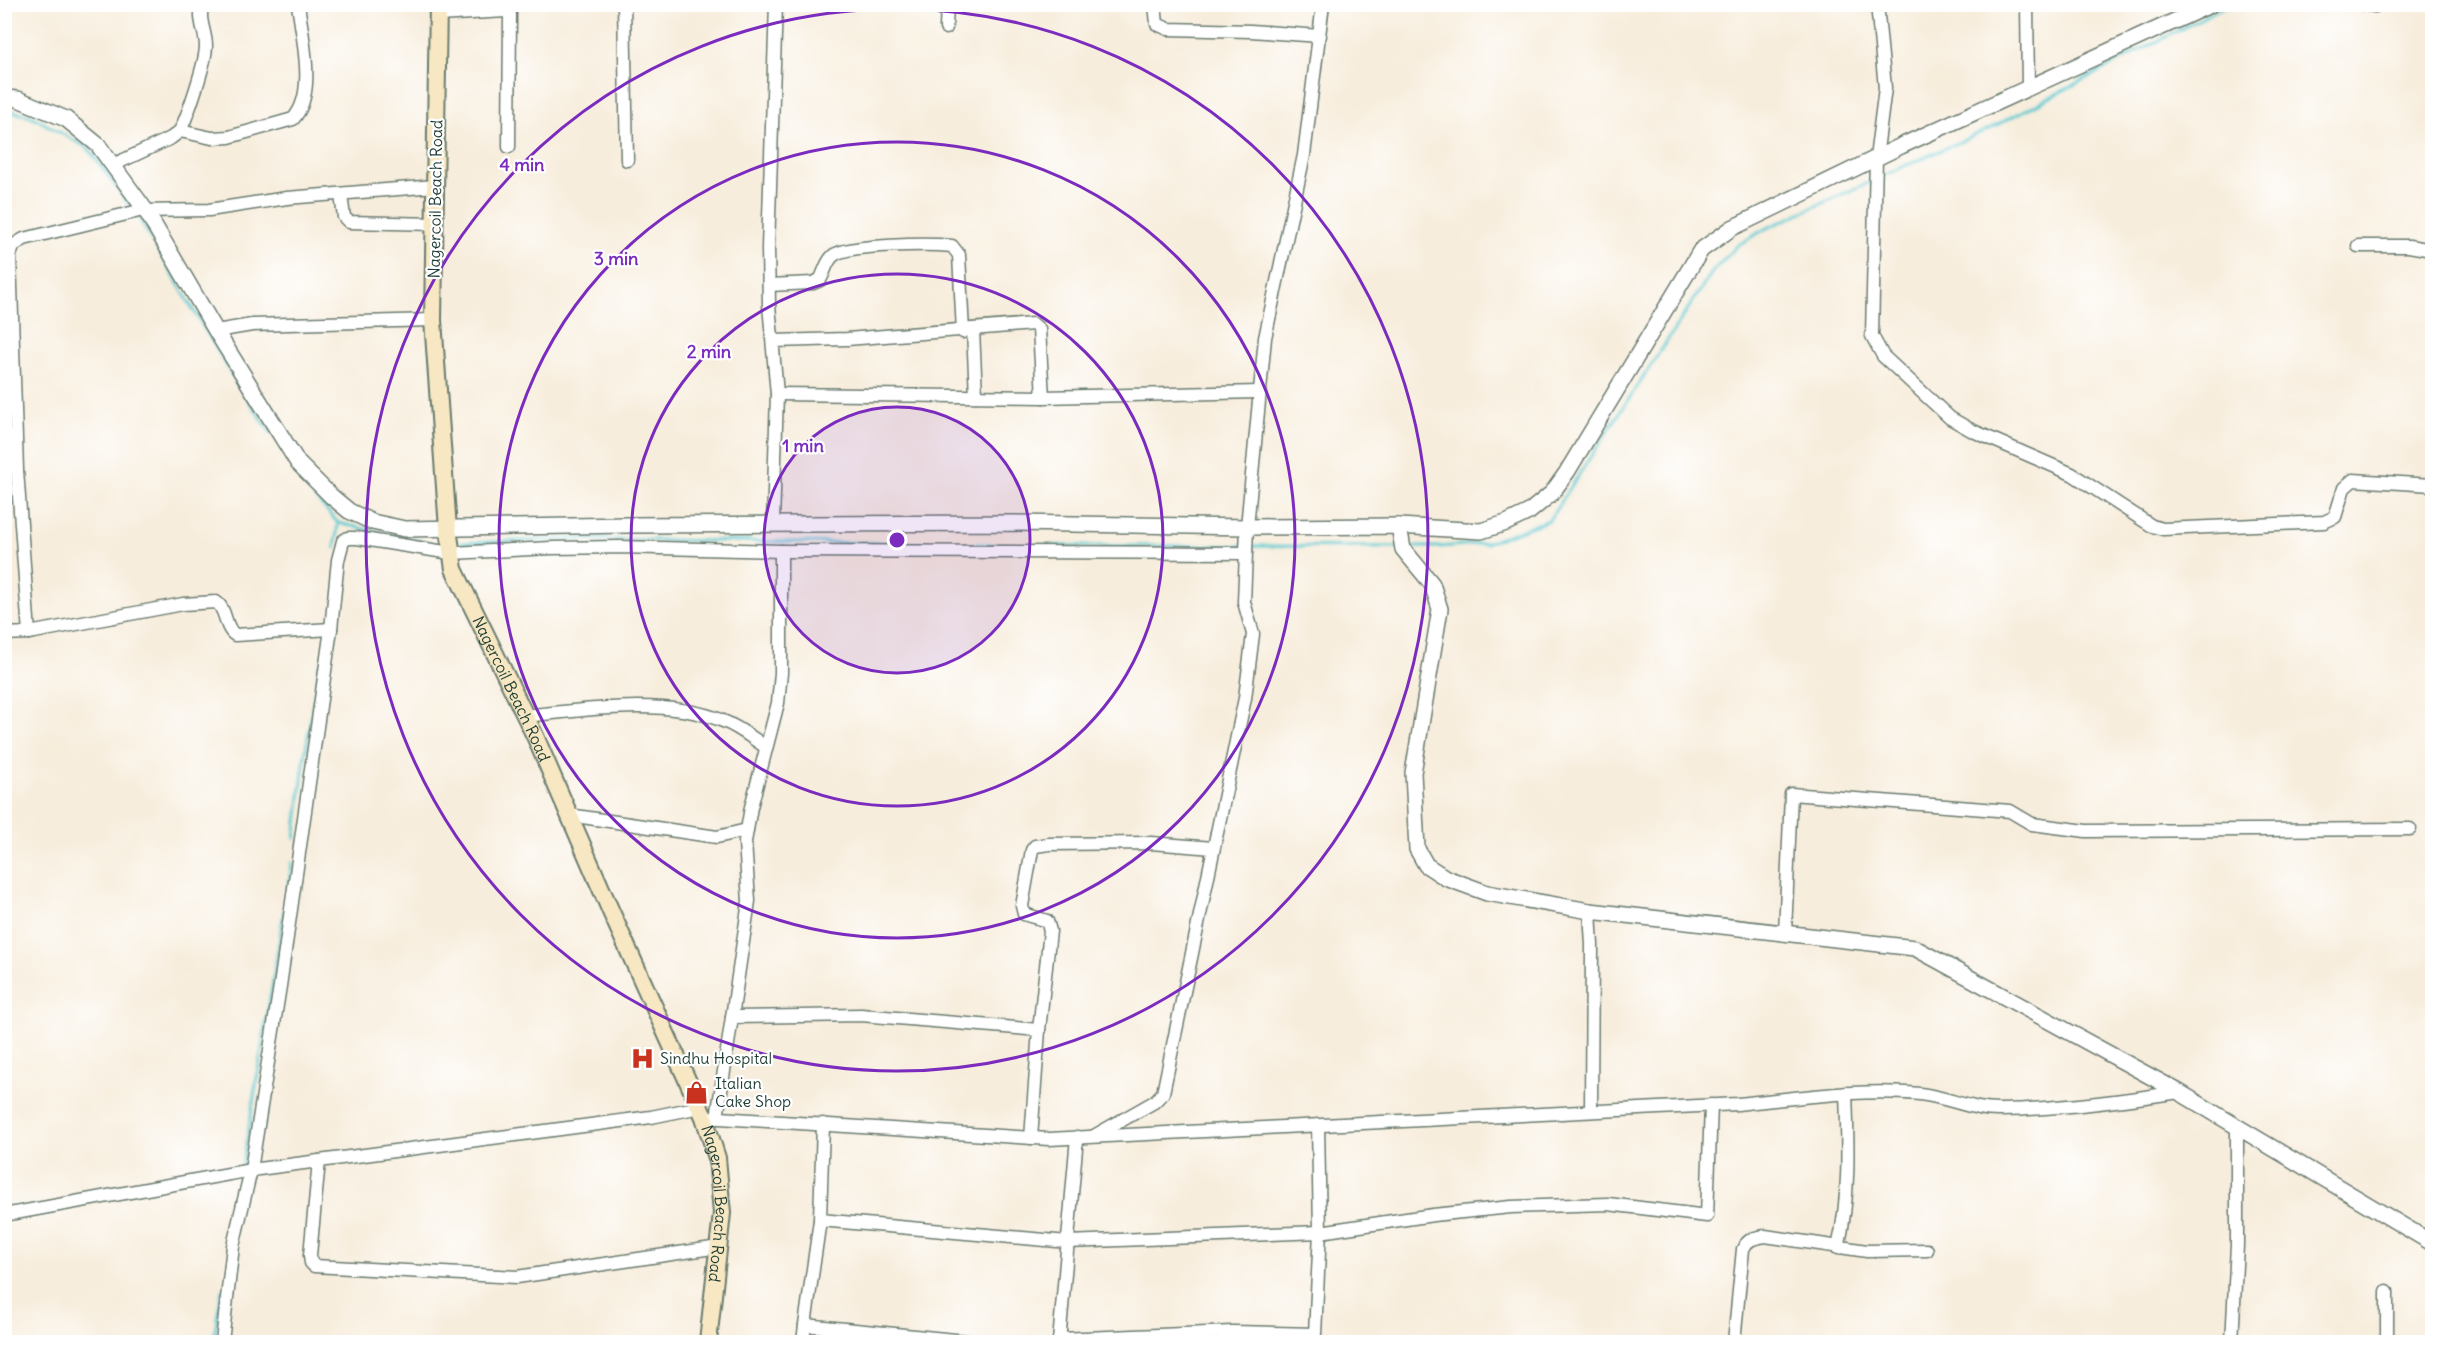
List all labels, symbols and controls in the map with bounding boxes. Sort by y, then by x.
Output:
street label: Nagercoil Beach Road [424,119,446,279]
text: 4 min [500,153,545,176]
text: 3 min [594,247,639,270]
text: 2 min [687,340,732,363]
text: 1 min [782,434,824,457]
centre of rings [887,530,907,550]
street label: Nagercoil Beach Road [468,613,555,765]
hospital icon: Sindhu Hospital [629,1045,655,1071]
place label: Sindhu Hospital [660,1048,772,1068]
place label: Italian Cake Shop [715,1073,791,1111]
shop icon: Italian Cake Shop [684,1079,710,1105]
street label: Nagercoil Beach Road [697,1123,732,1283]

